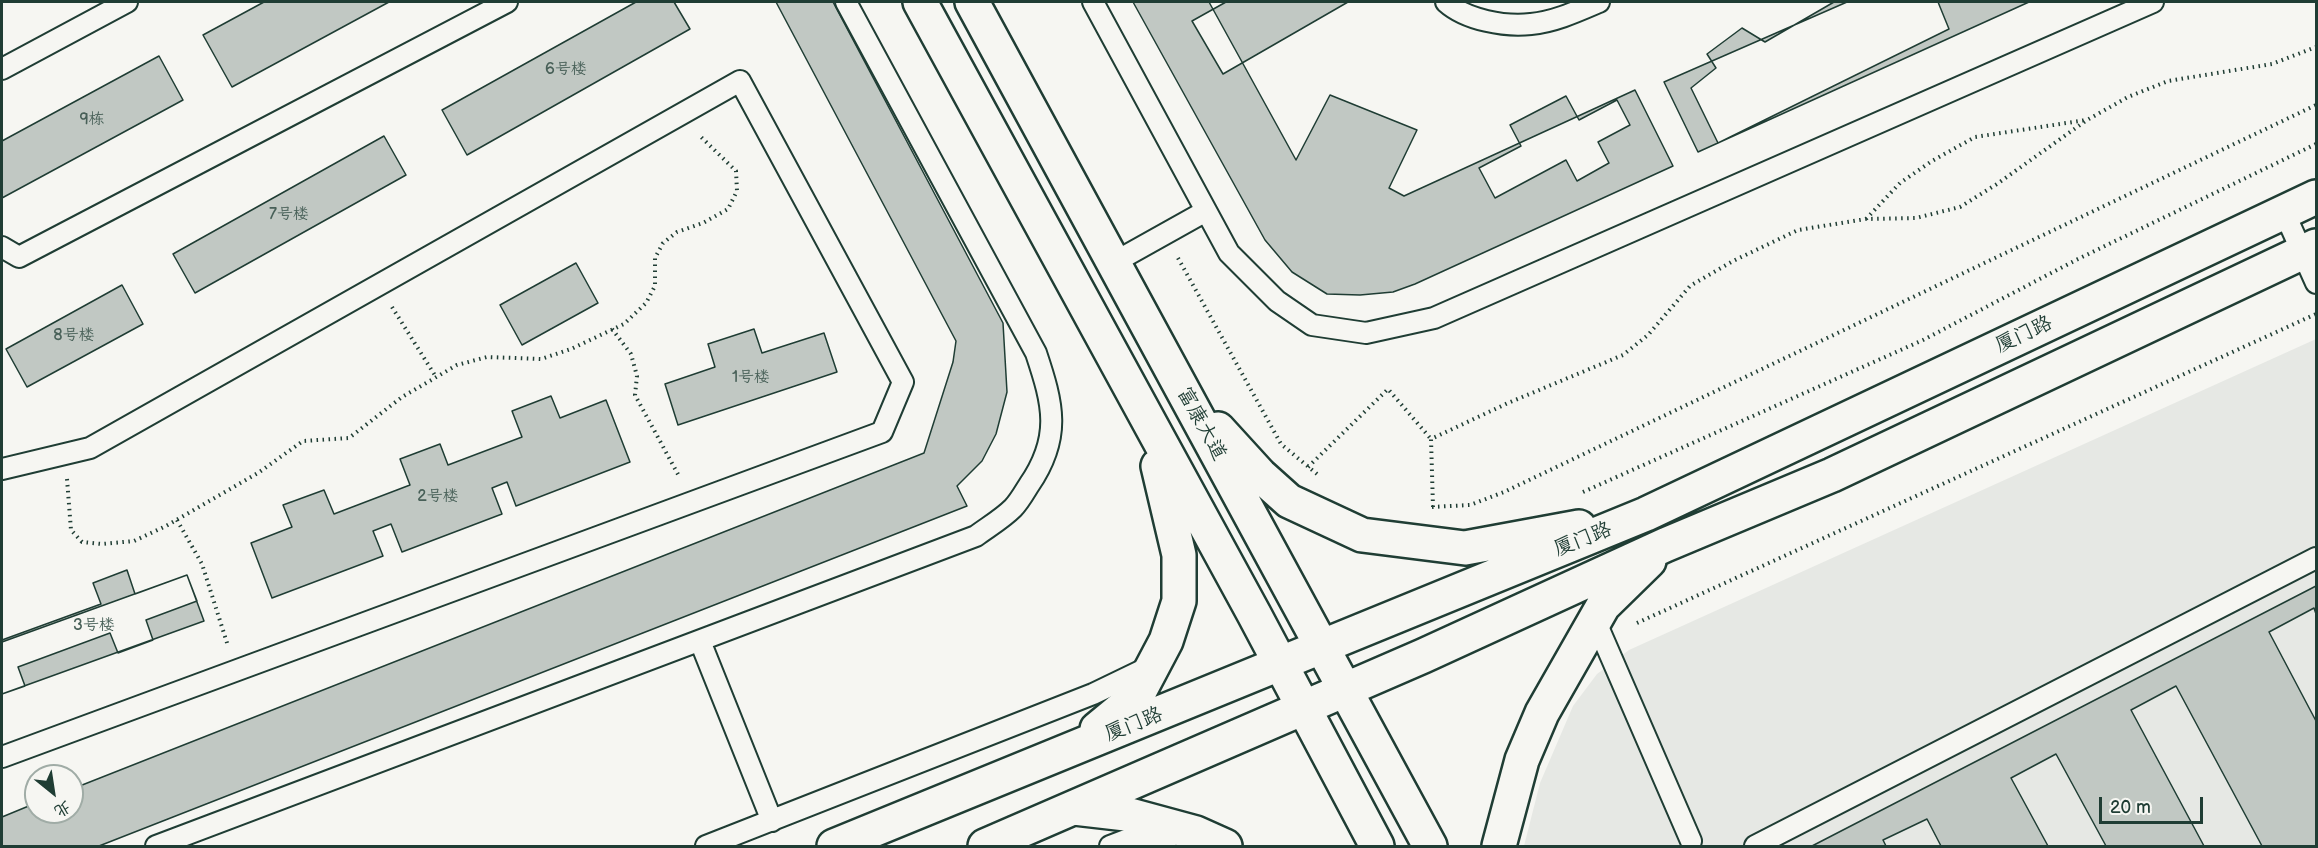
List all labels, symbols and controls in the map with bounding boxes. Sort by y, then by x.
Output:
house number: 6号楼 [545,60,587,80]
house number: 9栋 [79,110,105,130]
house number: 7号楼 [269,205,309,225]
street label: 厦门路 [1992,311,2056,359]
house number: 8号楼 [53,326,95,346]
house number: 1号楼 [732,368,770,388]
street label: 富康大道 [1171,383,1231,465]
house number: 2号楼 [417,487,459,507]
street label: 厦门路 [1551,518,1615,562]
house number: 3号楼 [73,616,115,636]
street label: 厦门路 [1102,703,1166,747]
north arrow [24,764,84,824]
scale bar [2102,785,2206,823]
text: 北 [51,796,74,821]
text: 20 m [2110,797,2151,818]

